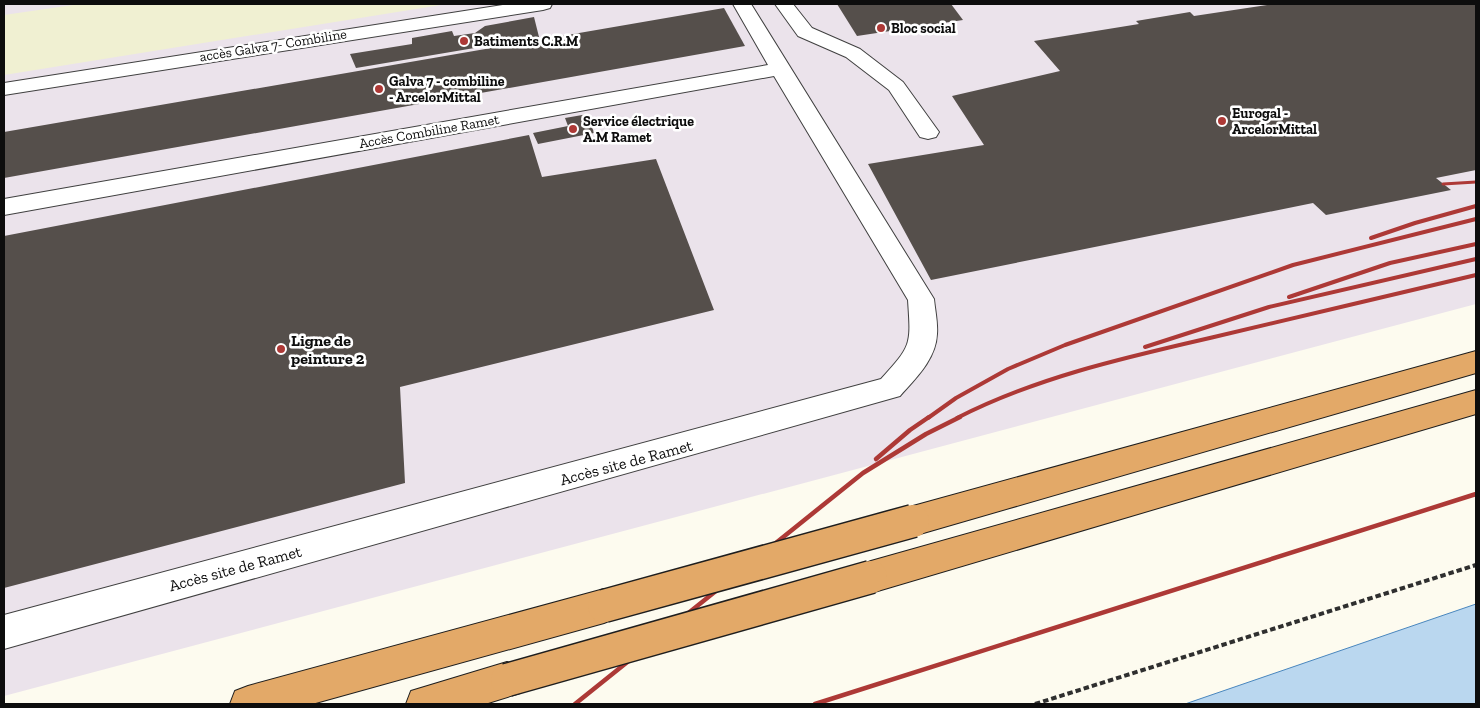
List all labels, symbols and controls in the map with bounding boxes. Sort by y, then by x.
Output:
place label: Bloc social [891,20,956,37]
marker: Bloc social [875,22,887,34]
street label: accès Galva 7- Combiline [198,25,348,66]
place label: Batiments C.R.M [474,33,579,50]
marker: Batiments C.R.M [458,35,470,47]
place label: Galva 7 - combiline - ArcelorMittal [389,73,505,106]
marker: Galva 7 - combiline - ArcelorMittal [373,83,385,95]
place label: Eurogal - ArcelorMittal [1232,105,1317,138]
street label: Accès Combiline Ramet [358,111,501,152]
place label: Service électrique A.M Ramet [583,113,694,146]
marker: Eurogal - ArcelorMittal [1216,115,1228,127]
marker: Service électrique A.M Ramet [567,123,579,135]
place label: Ligne de peinture 2 [291,331,365,368]
marker: Ligne de peinture 2 [275,343,287,355]
street label: Accès site de Ramet [558,436,695,489]
street label: Accès site de Ramet [167,542,304,595]

